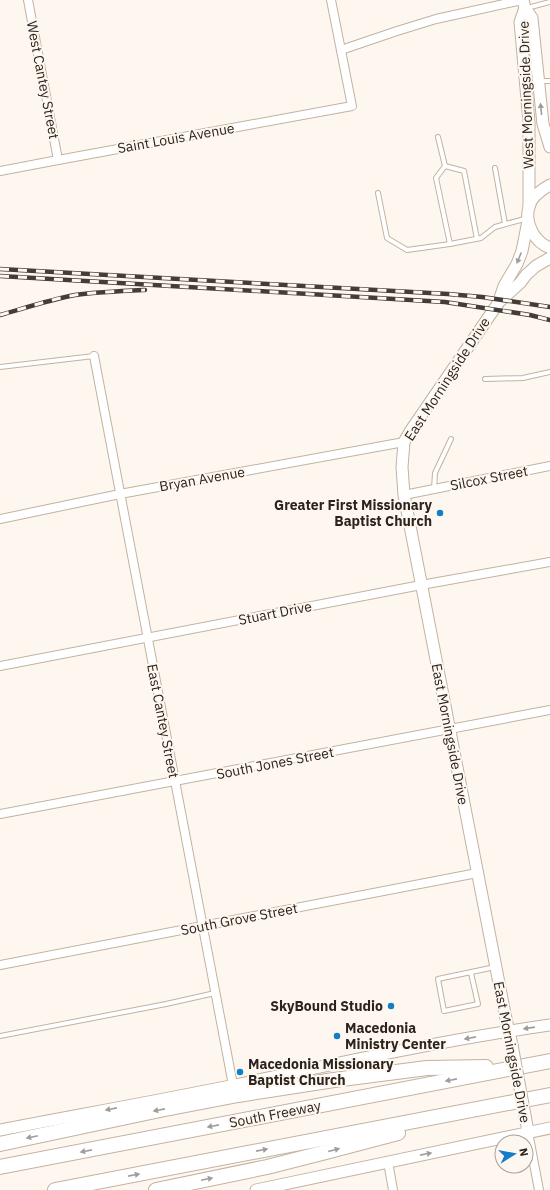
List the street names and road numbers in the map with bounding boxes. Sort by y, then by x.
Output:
street label: West Cantey Street [23,19,63,141]
street label: West Morningside Drive [514,20,538,169]
street label: Saint Louis Avenue [116,119,236,157]
street label: East Morningside Drive [400,314,494,444]
street label: Silcox Street [449,462,530,494]
street label: Bryan Avenue [158,463,247,495]
street label: Stuart Drive [237,597,314,629]
street label: East Cantey Street [143,662,183,780]
street label: East Morningside Drive [427,662,473,807]
street label: South Jones Street [215,743,335,783]
street label: South Grove Street [179,899,299,939]
street label: East Morningside Drive [489,980,535,1125]
street label: South Freeway [228,1096,322,1132]

